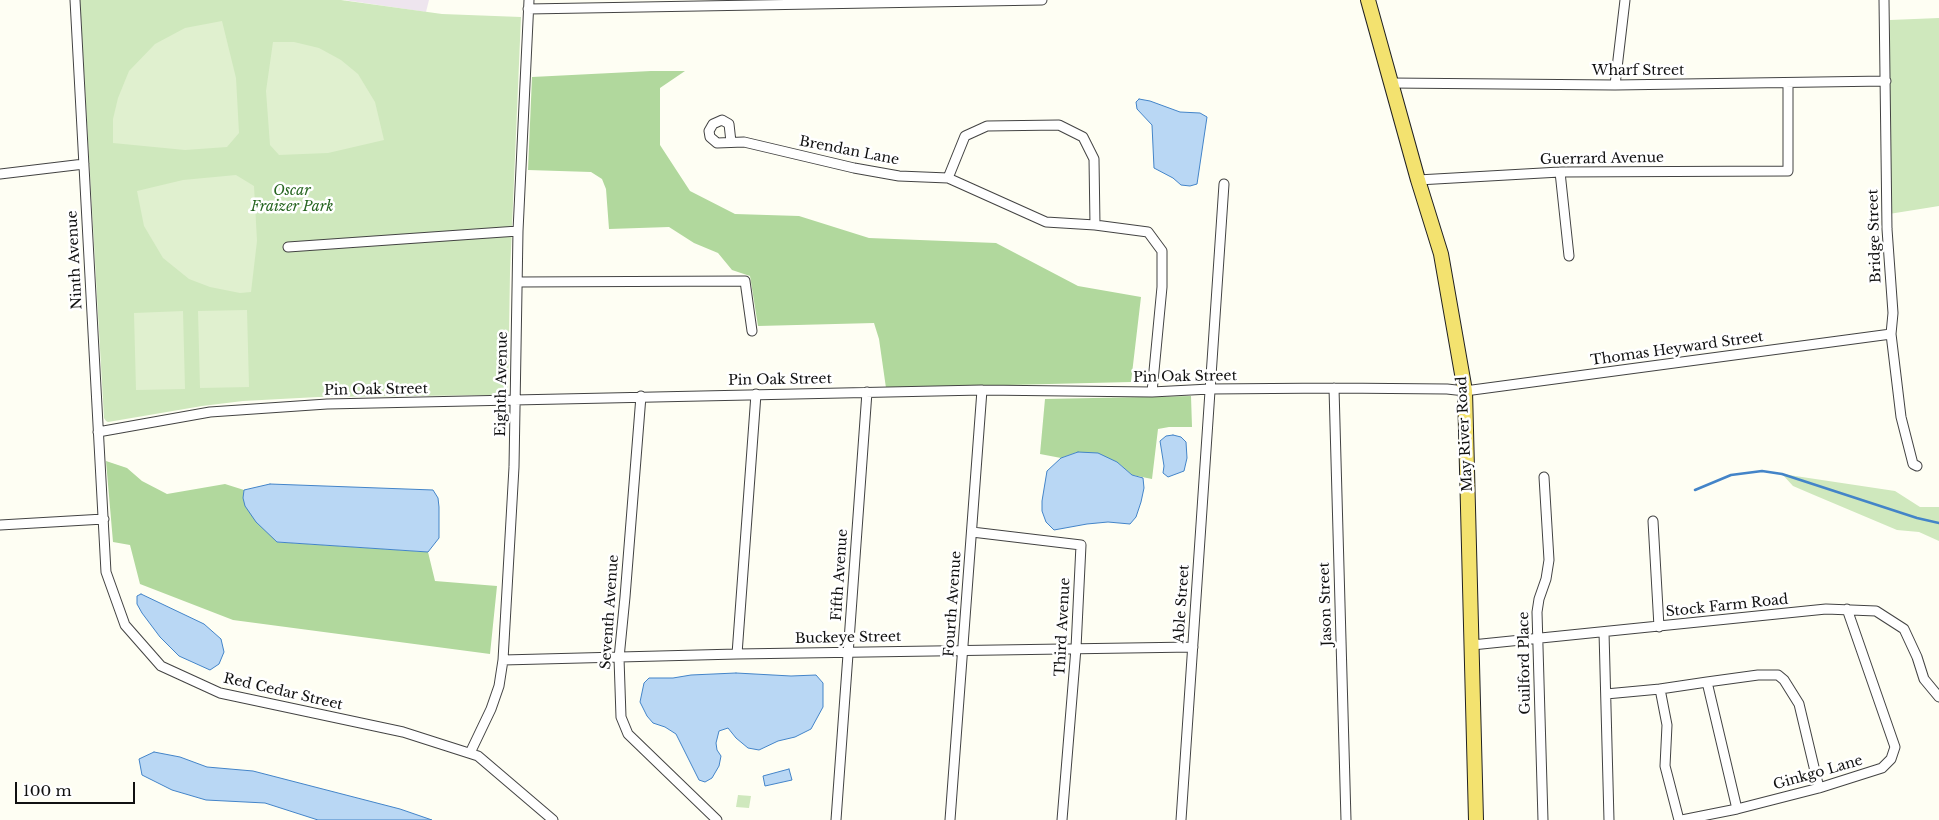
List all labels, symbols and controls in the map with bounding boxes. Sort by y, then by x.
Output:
street label: Wharf Street [1592,63,1684,79]
street label: Brendan Lane [798,133,900,169]
street label: Guerrard Avenue [1540,150,1664,168]
park label: Oscar Fraizer Park [251,183,333,216]
street label: Bridge Street [1865,189,1885,283]
street label: Ninth Avenue [64,210,86,310]
street label: Thomas Heyward Street [1590,329,1764,369]
street label: Eighth Avenue [493,331,511,437]
street label: Pin Oak Street [1133,368,1237,386]
street label: Pin Oak Street [728,371,832,389]
street label: May River Road [1454,376,1476,492]
street label: Pin Oak Street [324,381,428,399]
street label: Fifth Avenue [828,528,852,622]
street label: Fourth Avenue [941,550,965,658]
street label: Seventh Avenue [598,554,622,670]
street label: Jason Street [1316,562,1336,646]
street label: Able Street [1171,564,1193,644]
street label: Third Avenue [1052,577,1074,677]
street label: Stock Farm Road [1665,591,1789,621]
street label: Guilford Place [1516,611,1534,715]
street label: Buckeye Street [795,629,901,647]
street label: Red Cedar Street [222,670,344,714]
street label: Ginkgo Lane [1771,752,1865,794]
scale bar [18,772,138,804]
text: 100 m [23,781,72,800]

